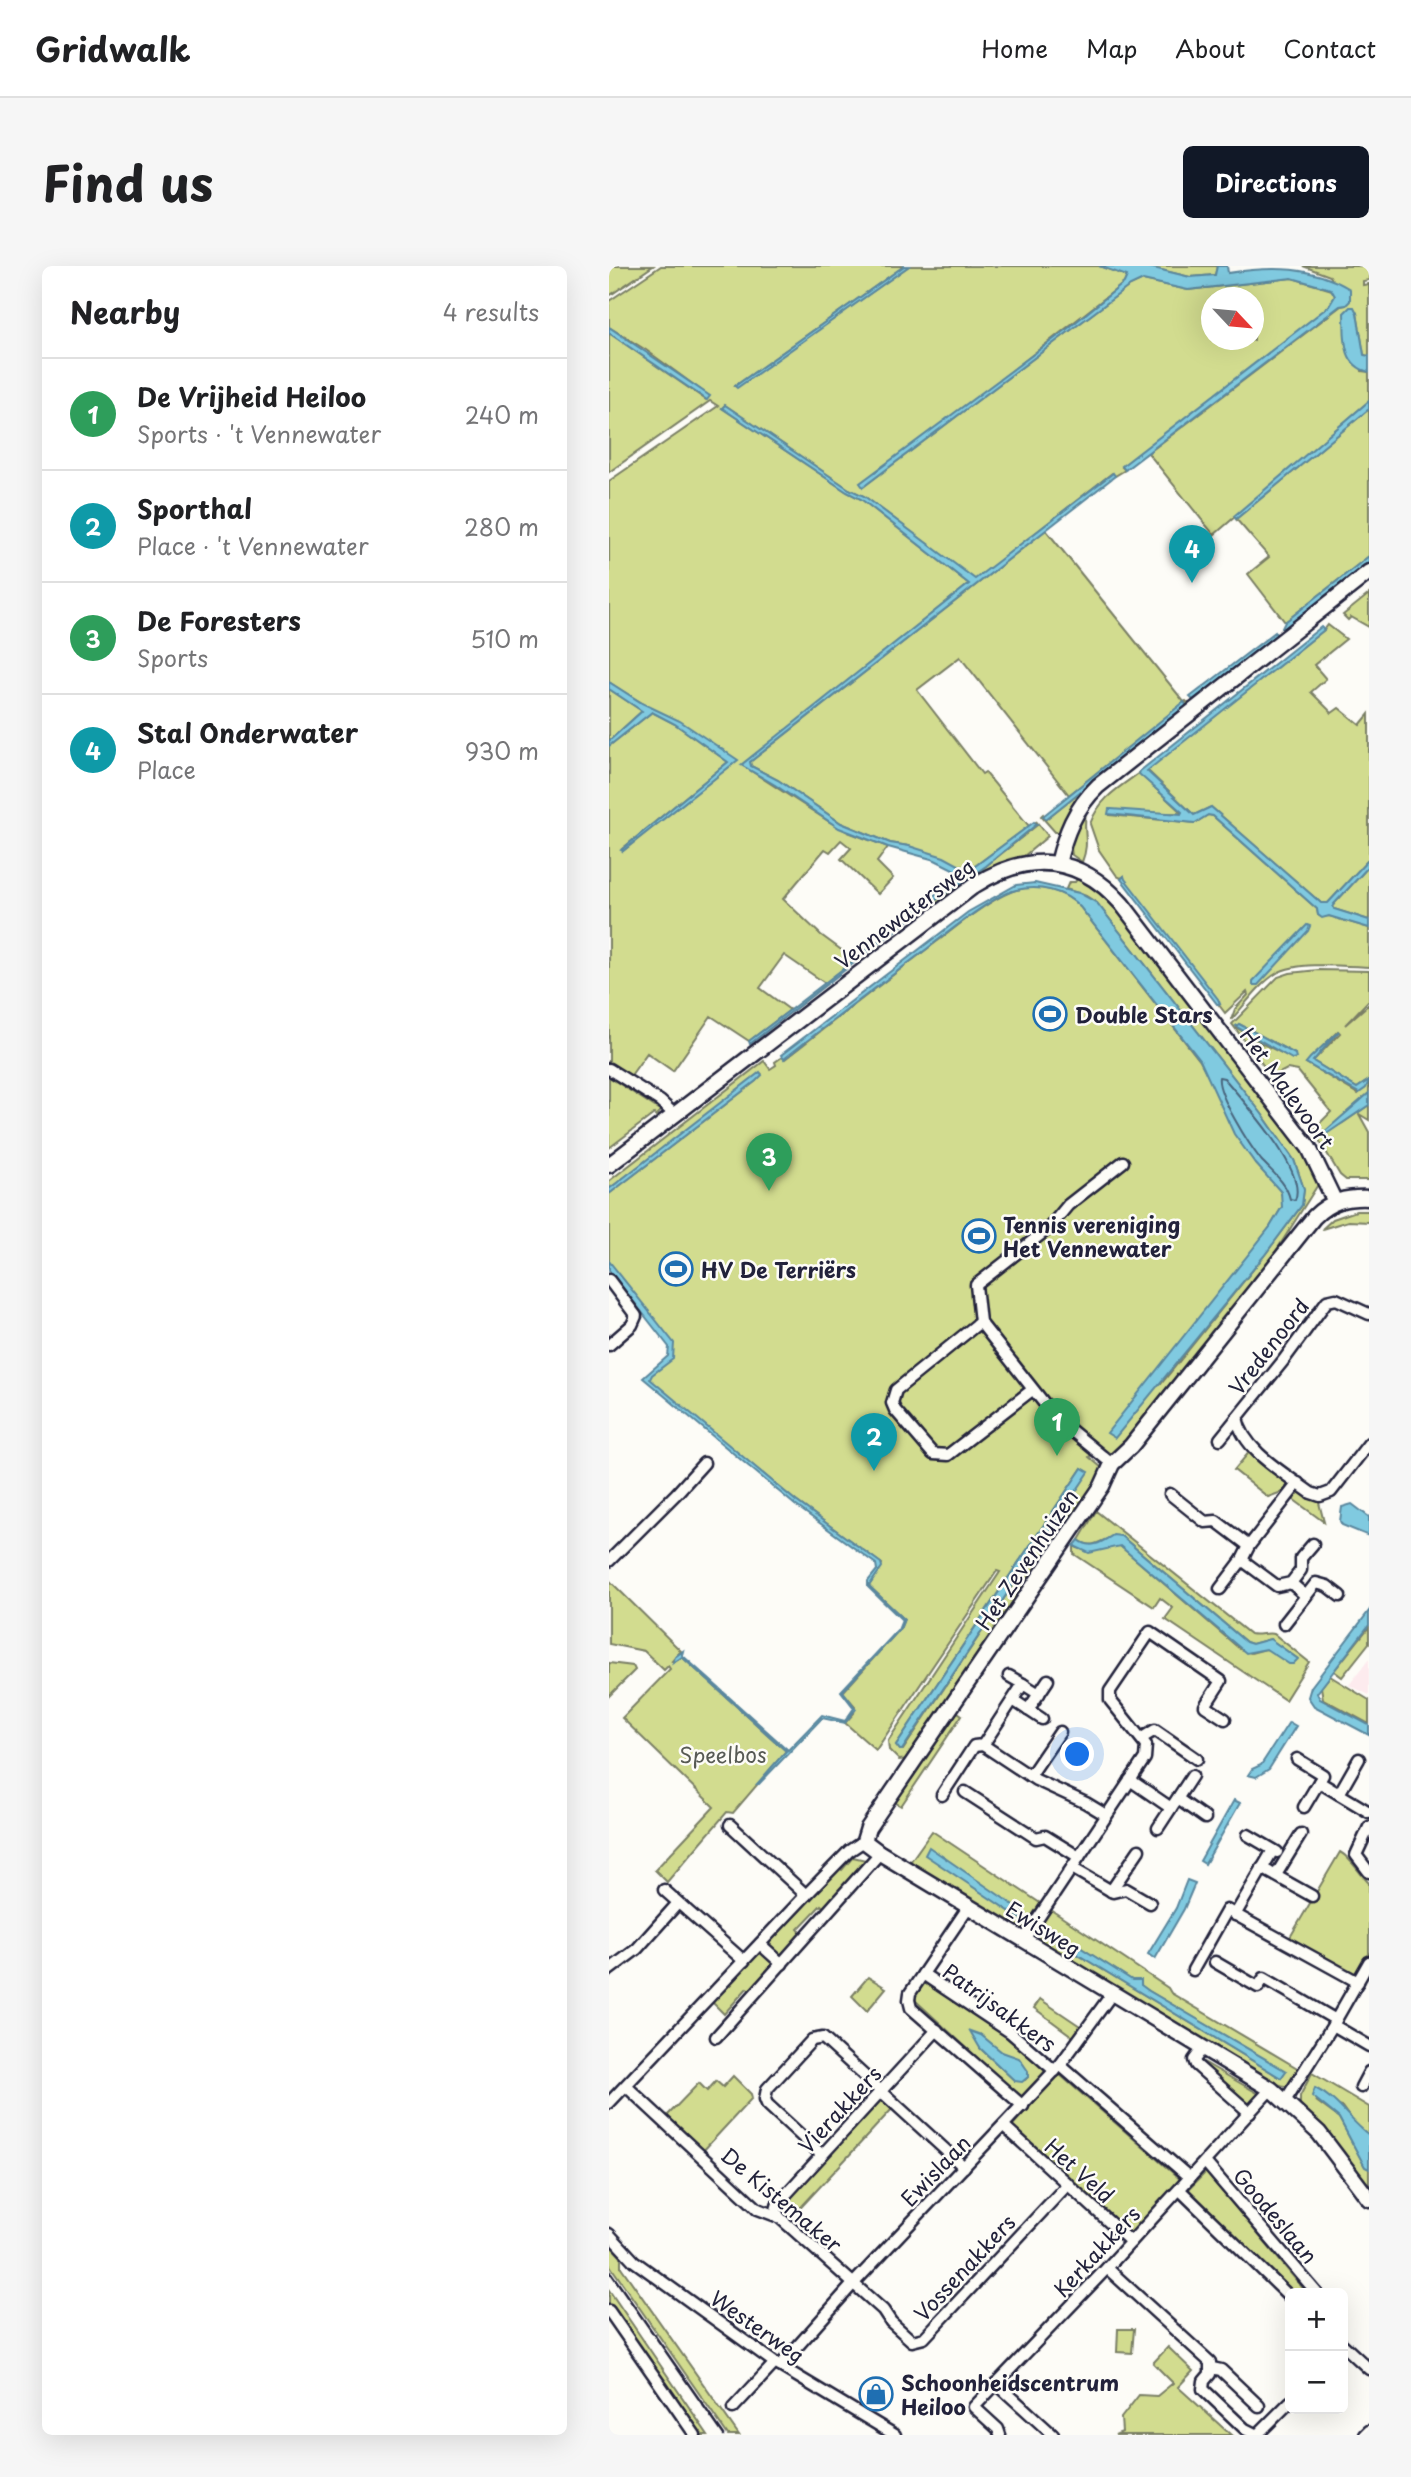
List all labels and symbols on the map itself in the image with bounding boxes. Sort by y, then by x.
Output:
north arrow [1201,287,1264,350]
pin: 4 [1169,525,1215,583]
street label: Vennewatersweg [827,850,981,976]
sports icon: Double Stars [1031,995,1069,1033]
place label: Double Stars [1075,998,1213,1030]
street label: Het Malevoort [1233,1021,1343,1155]
pin: 3 [746,1133,792,1191]
place label: Tennis vereniging Het Vennewater [1003,1208,1180,1264]
sports icon: Tennis vereniging Het Vennewater [960,1217,998,1255]
sports icon: HV De Terriërs [657,1250,695,1288]
place label: HV De Terriërs [701,1253,856,1285]
street label: Vredenoord [1220,1291,1316,1401]
pin: 1 [1034,1398,1080,1456]
pin: 2 [851,1413,897,1471]
street label: Het Zevenhuizen [967,1482,1085,1636]
your location [1060,1737,1094,1771]
park label: Speelbos [679,1738,767,1770]
street label: Ewisweg [1000,1892,1088,1964]
street label: Patrijsakkers [937,1955,1063,2059]
street label: Vierakkers [790,2058,888,2160]
street label: Ewislaan [893,2127,977,2213]
street label: Het Veld [1038,2130,1122,2210]
street label: De Kistemaker [715,2139,850,2259]
street label: Goodeslaan [1226,2160,1326,2270]
street label: Kerkakkers [1045,2198,1147,2304]
street label: Vossenakkers [906,2206,1022,2328]
street label: Westerweg [704,2282,812,2370]
place label: Schoonheidscentrum Heiloo [901,2366,1119,2422]
shop icon: Schoonheidscentrum Heiloo [857,2375,895,2413]

